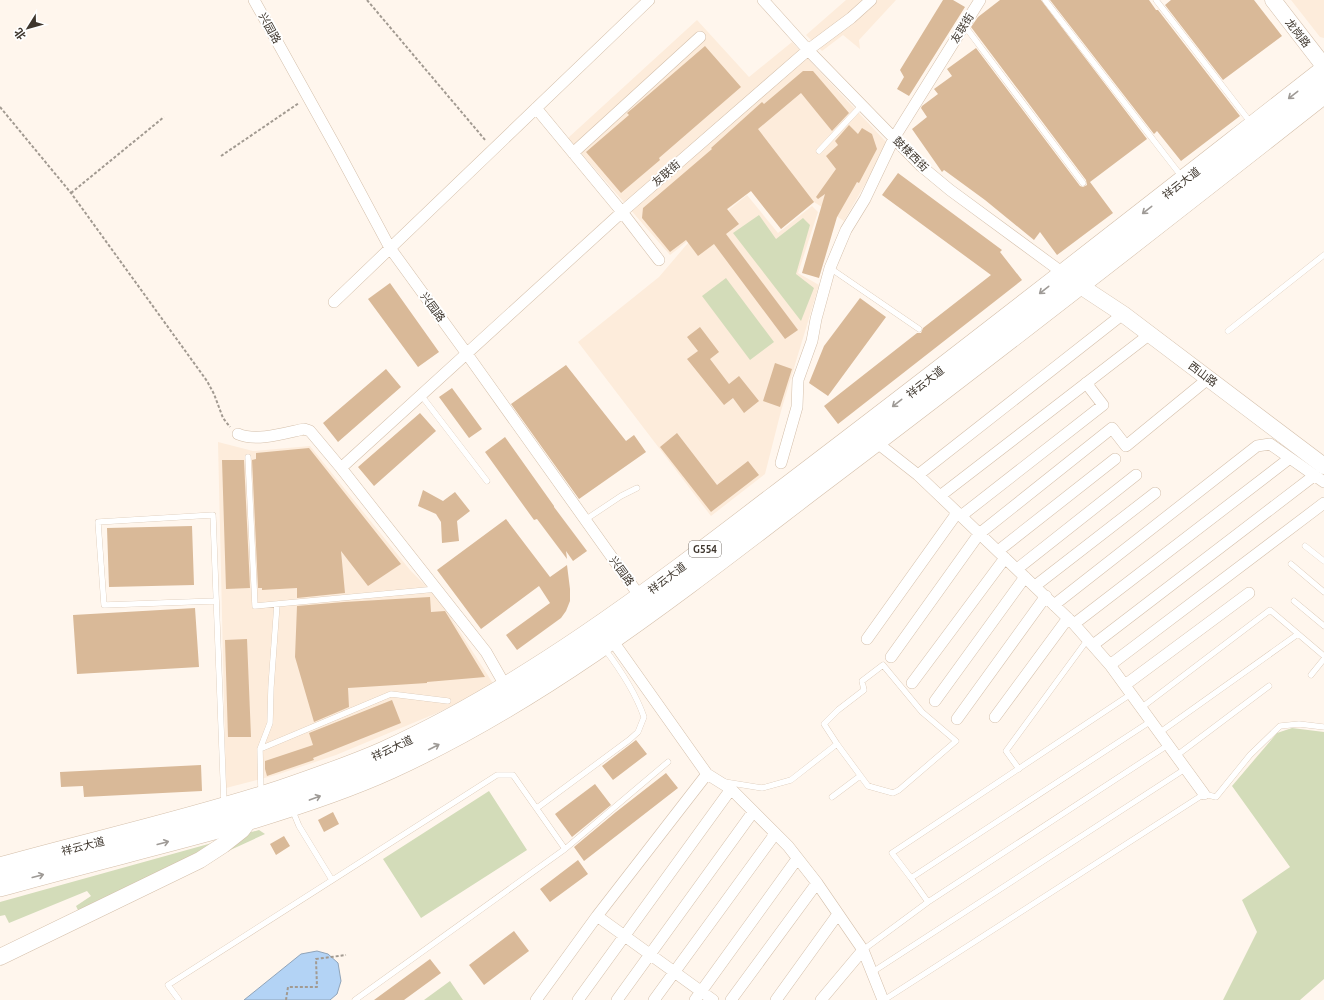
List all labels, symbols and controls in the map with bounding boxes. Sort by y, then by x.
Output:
north arrow [8,8,48,48]
street label: 兴园路 [257,11,283,45]
street label: 友联街 [948,11,976,45]
street label: 龙岗路 [1283,16,1313,50]
text: 北 [12,26,28,42]
one-way arrow [1288,91,1299,99]
street label: 鼓楼西街 [891,134,931,174]
street label: 友联街 [650,158,682,188]
street label: 祥云大道 [1160,165,1202,201]
one-way arrow [1141,205,1152,214]
one-way arrow [1039,285,1050,294]
street label: 兴园路 [418,290,448,324]
street label: 西山路 [1186,359,1220,389]
street label: 祥云大道 [904,364,946,400]
one-way arrow [892,399,903,407]
road number: G554 [689,541,721,557]
street label: 兴园路 [607,554,637,588]
street label: 祥云大道 [646,560,688,596]
street label: 祥云大道 [370,733,414,763]
one-way arrow [428,743,440,750]
one-way arrow [308,793,320,801]
street label: 祥云大道 [60,835,106,857]
one-way arrow [157,839,170,846]
one-way arrow [31,871,44,879]

